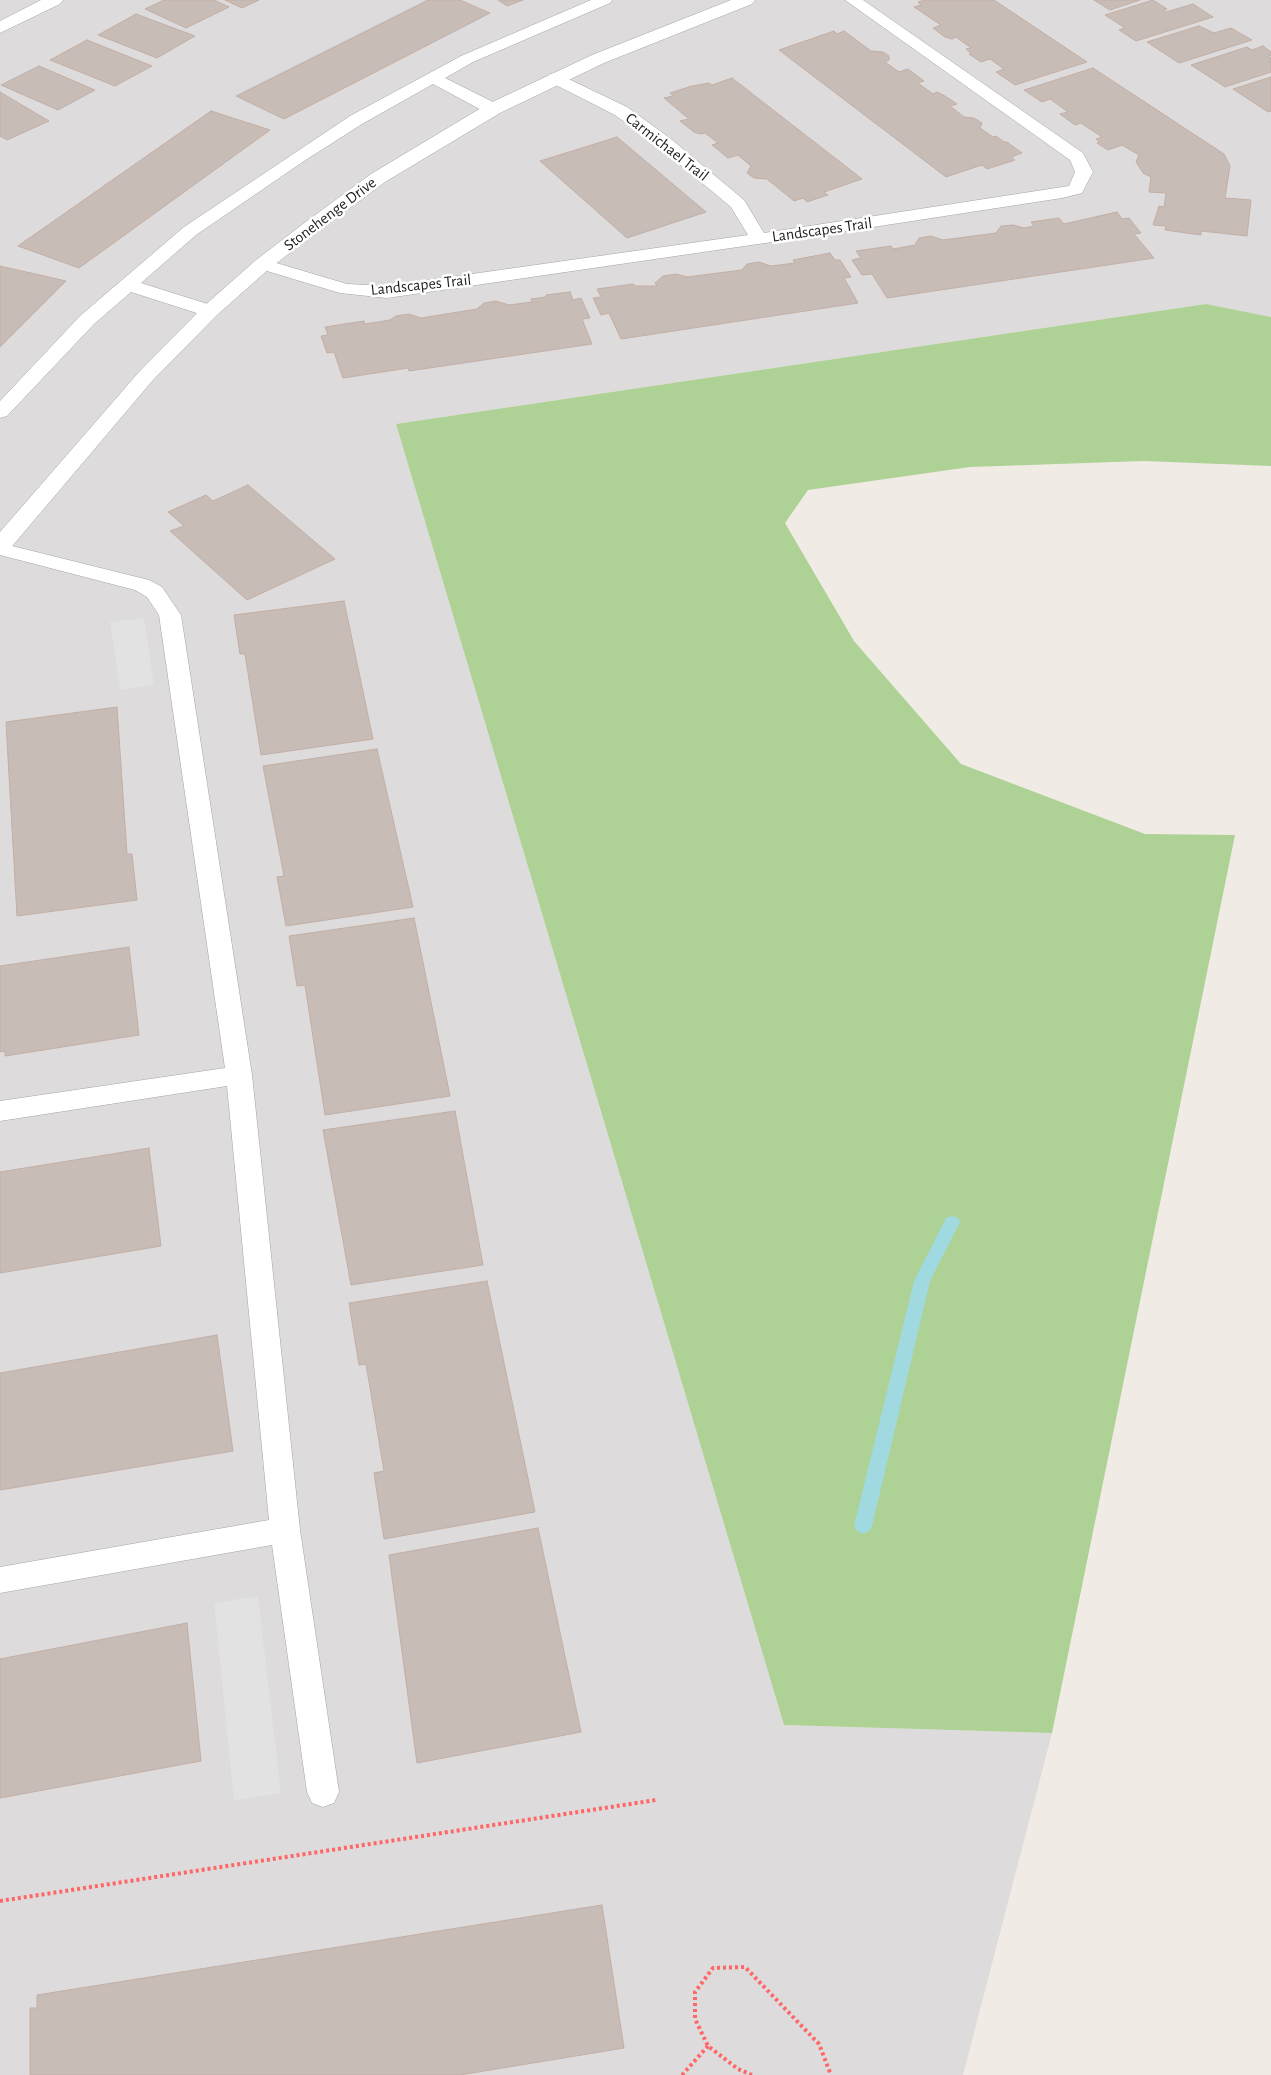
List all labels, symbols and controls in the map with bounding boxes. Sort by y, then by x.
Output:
street label: Carmichael Trail [622,109,712,185]
street label: Stonehenge Drive [280,173,380,255]
street label: Landscapes Trail [771,213,873,247]
street label: Landscapes Trail [370,270,472,300]

